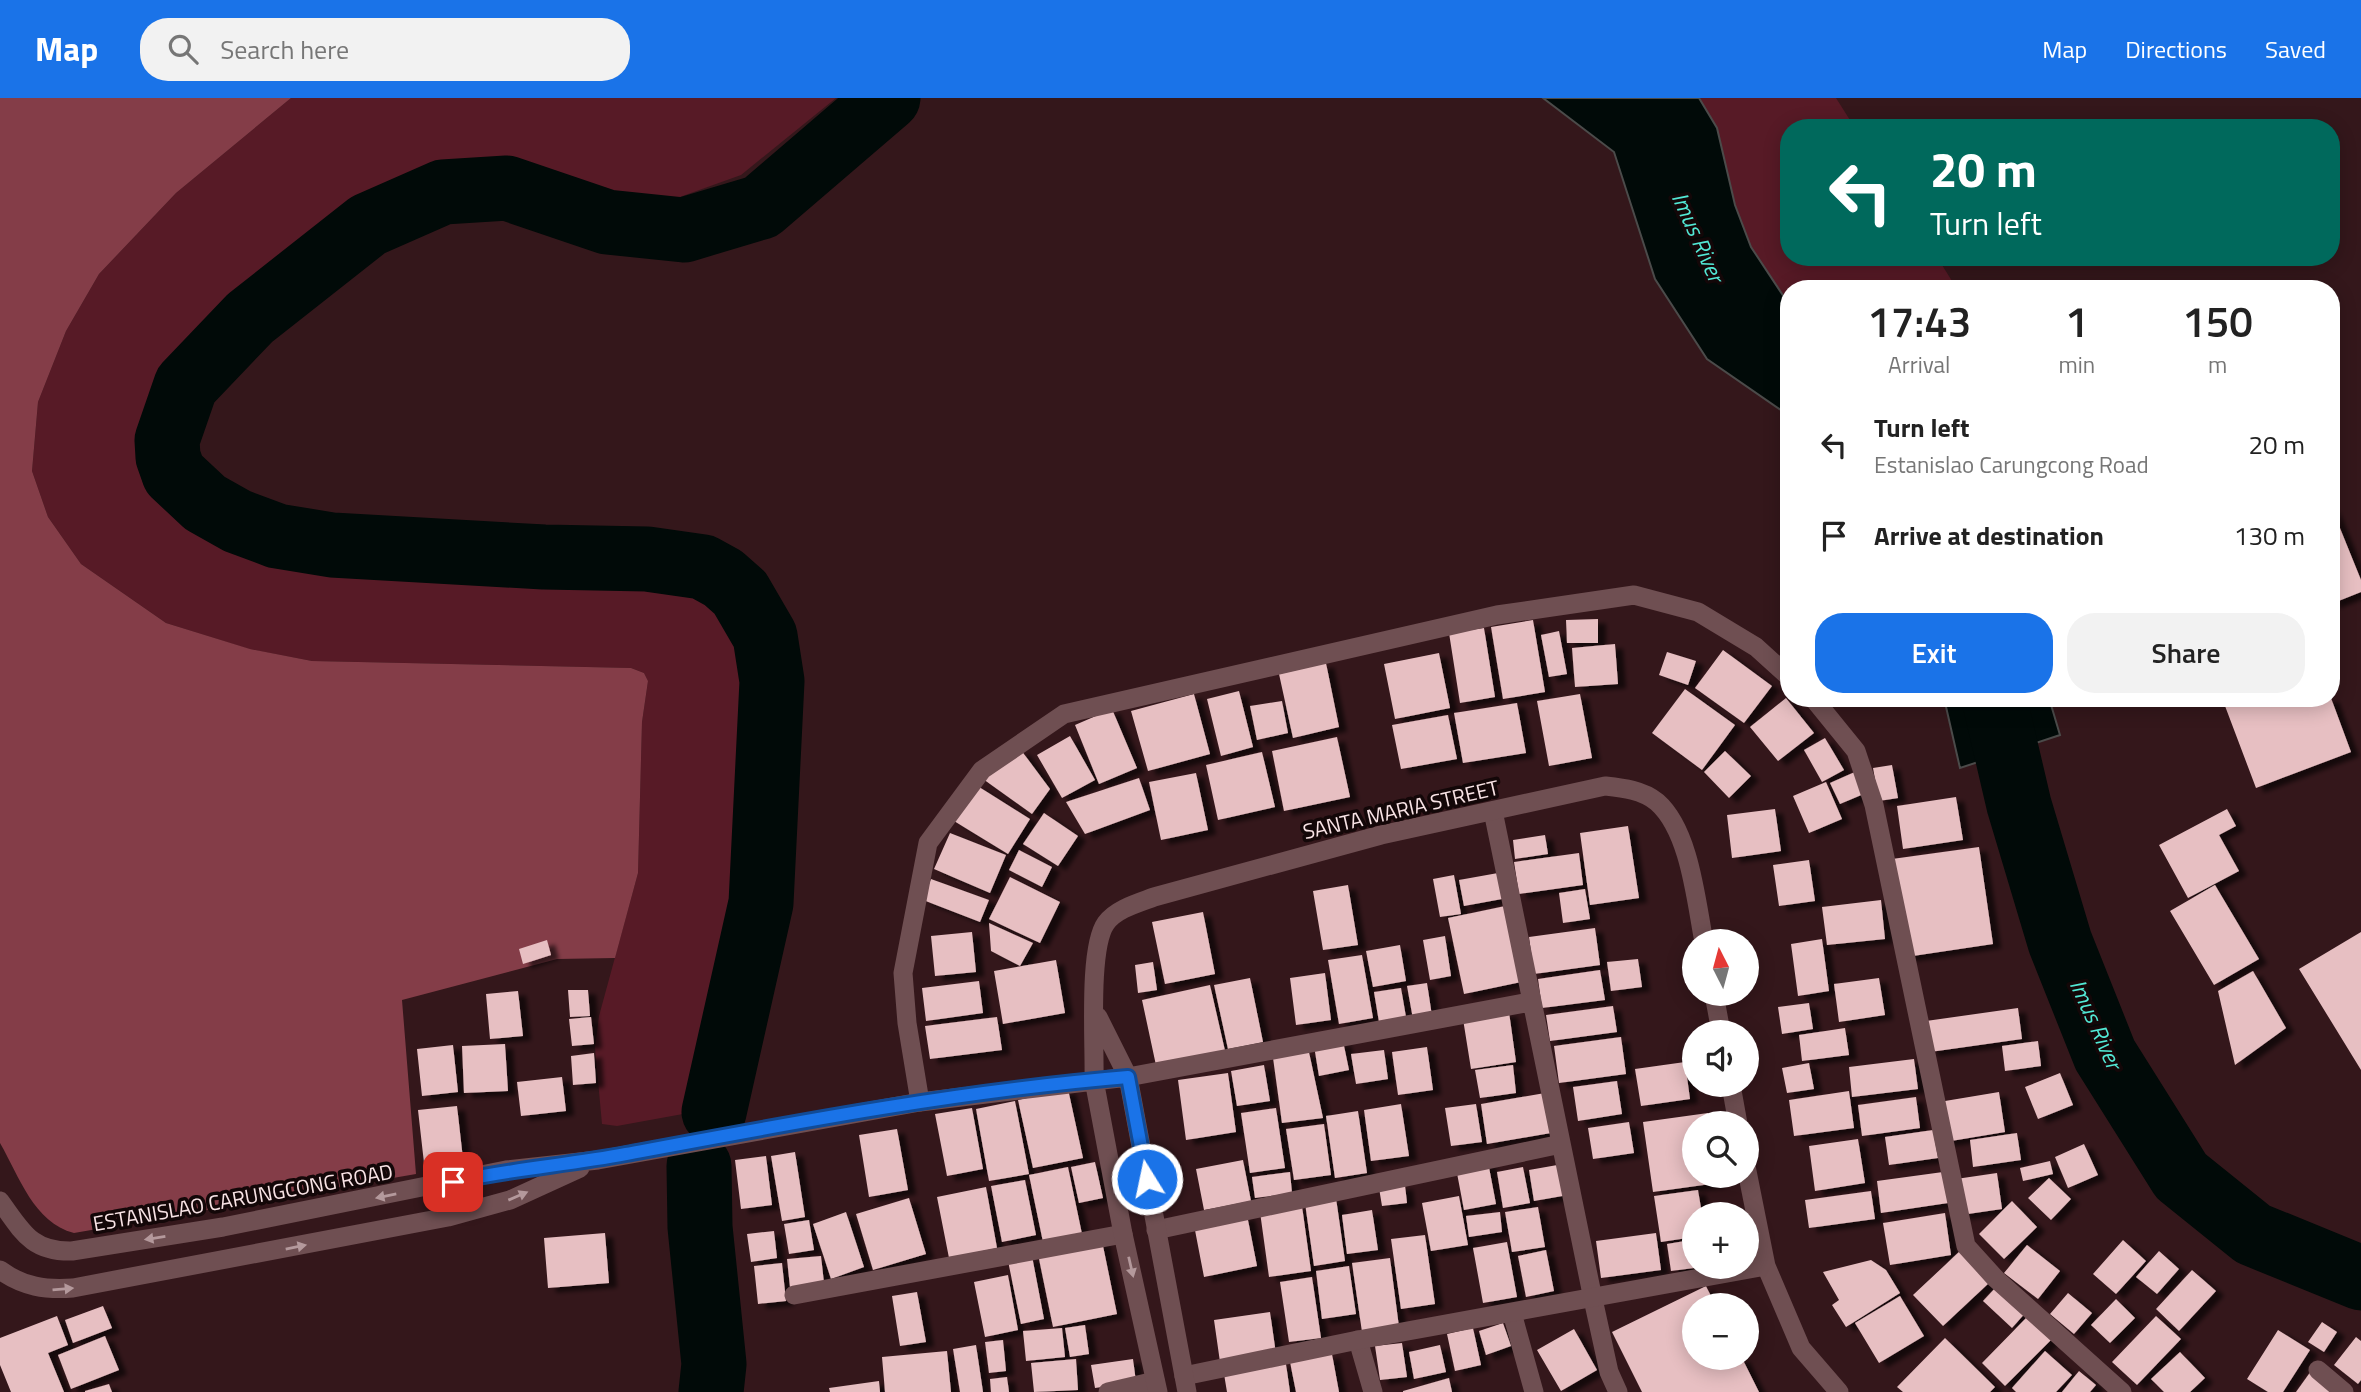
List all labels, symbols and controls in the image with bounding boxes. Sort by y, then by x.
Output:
search box [140,18,630,81]
text: Map [35,24,98,74]
icon: search [164,30,202,68]
text: Search here [220,30,349,69]
text: Map [2042,31,2087,67]
text: Directions [2125,31,2227,67]
text: Saved [2265,31,2326,67]
text: 20 m [1930,131,2037,206]
icon: left [1815,147,1906,238]
water label: Imus River [1663,186,1735,290]
text: Turn left [1930,199,2042,247]
text: 17:43 [1867,289,1971,353]
text: 1 [2065,289,2089,353]
text: 150 [2182,289,2253,353]
text: Arrival [1888,347,1950,382]
text: min [2058,347,2095,382]
text: m [2208,347,2227,382]
text: Turn left [1874,408,1969,447]
text: 20 m [2248,425,2305,464]
icon: left [1815,426,1853,464]
text: Estanislao Carungcong Road [1874,447,2149,482]
text: Arrive at destination [1874,516,2104,555]
text: 130 m [2234,516,2305,555]
icon: arrive [1815,517,1853,555]
button: Exit [1815,613,2053,693]
button: Share [2067,613,2305,693]
street label: SANTA MARIA STREET [1300,771,1502,847]
north arrow [1682,929,1759,1006]
map controls [1682,929,1759,1370]
water label: Imus River [2061,973,2133,1077]
button: sound [1682,1020,1759,1097]
button: search [1682,1111,1759,1188]
position arrow [1110,1142,1184,1216]
pin [423,1152,483,1212]
street label: ESTANISLAO CARUNGCONG ROAD [90,1155,395,1239]
icon: arrive [434,1163,472,1201]
one-way arrow [507,1190,528,1201]
one-way arrow [375,1191,397,1202]
button: + [1682,1202,1759,1279]
one-way arrow [144,1233,166,1244]
one-way arrow [285,1241,307,1252]
one-way arrow [1125,1256,1136,1278]
one-way arrow [53,1283,75,1294]
button: − [1682,1293,1759,1370]

